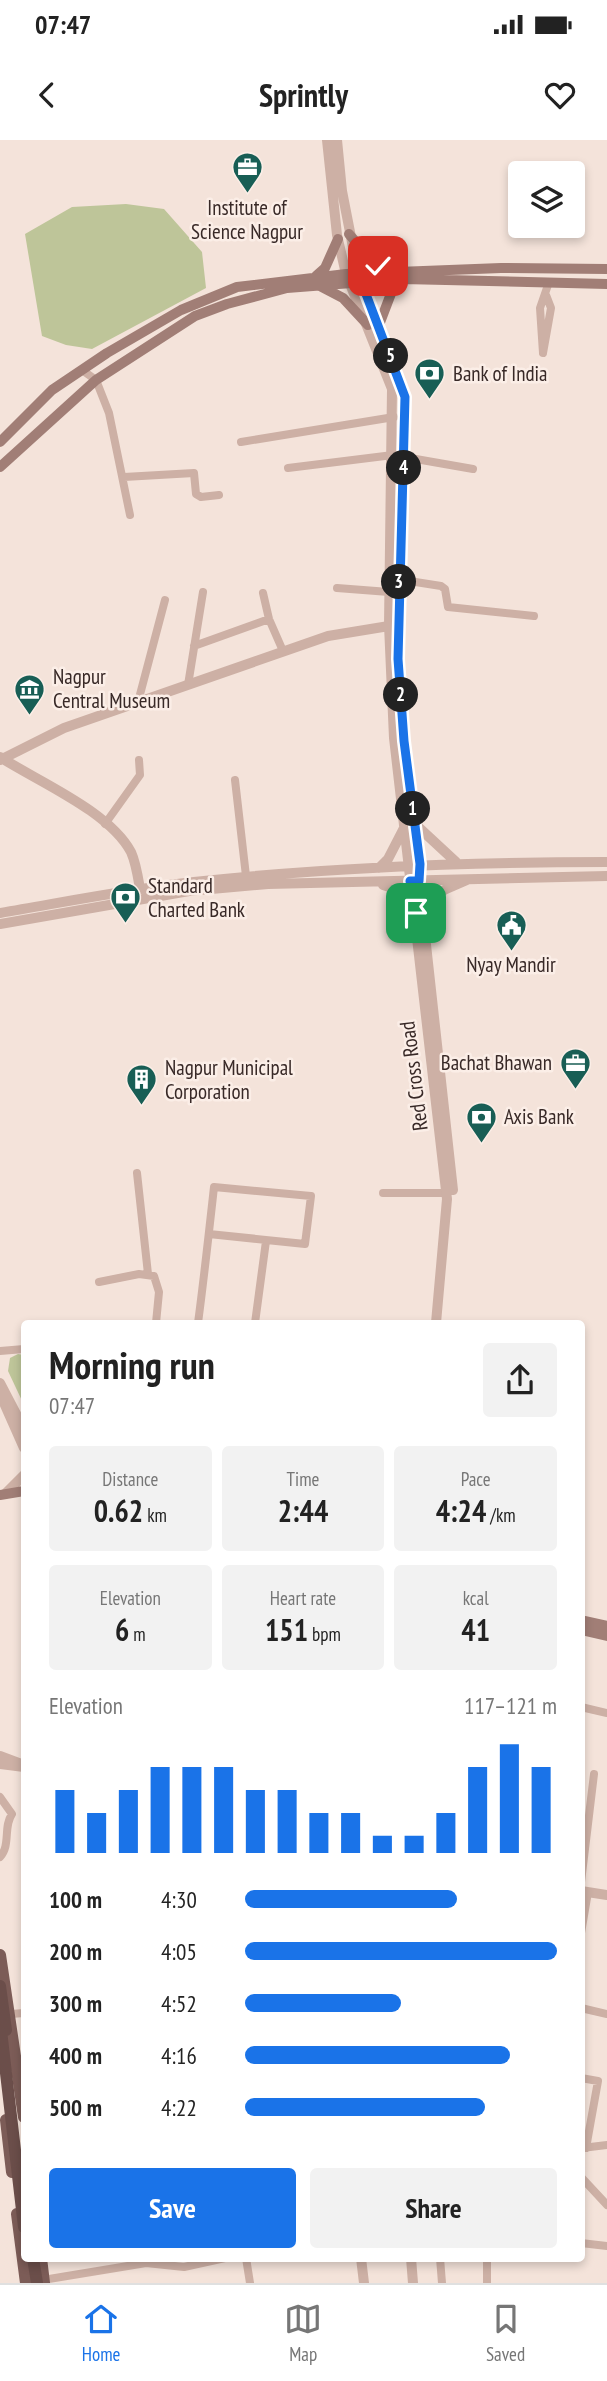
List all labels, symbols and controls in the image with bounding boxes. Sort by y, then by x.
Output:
text: 07:47 [35,8,91,41]
text: Sprintly [259,74,348,116]
icon: back [28,76,66,114]
icon: heart [541,76,579,114]
office icon: Institute of Science Nagpur [230,151,264,195]
map controls [508,161,585,238]
button: layers [508,161,585,238]
place label: Institute of Science Nagpur [191,194,303,245]
pin [348,236,408,296]
icon: check [359,247,397,285]
pin: 5 [374,338,408,374]
text: 5 [386,343,395,367]
bank icon: Bank of India [413,357,447,401]
place label: Bank of India [453,360,547,387]
pin: 4 [386,450,422,486]
text: 4 [399,455,408,479]
pin: 3 [382,564,416,600]
text: 3 [394,569,403,593]
place label: Nagpur Central Museum [53,663,170,714]
museum icon: Nagpur Central Museum [13,672,47,716]
pin: 2 [384,678,418,712]
text: 2 [396,682,405,706]
pin: 1 [396,792,430,826]
text: 1 [408,796,417,820]
place label: Standard Charted Bank [148,872,245,923]
bank icon: Standard Charted Bank [108,881,142,925]
pin [386,883,446,943]
icon: arrive [397,894,435,932]
public building icon: Nyay Mandir [494,908,528,952]
place label: Nyay Mandir [466,951,556,978]
street label: Red Cross Road [393,1020,434,1132]
office icon: Bachat Bhawan [558,1046,592,1090]
place label: Bachat Bhawan [441,1049,552,1076]
place label: Nagpur Municipal Corporation [165,1054,293,1105]
building icon: Nagpur Municipal Corporation [125,1063,159,1107]
bank icon: Axis Bank [464,1100,498,1144]
place label: Axis Bank [504,1103,574,1130]
text: Morning run [49,1340,215,1389]
button: share [483,1343,557,1417]
text: 07:47 [49,1391,95,1420]
text: Distance [102,1467,158,1491]
text: Time [287,1467,319,1491]
text: Pace [461,1467,491,1491]
text: 0.62 [94,1491,143,1530]
text: 2:44 [278,1491,328,1530]
text: 4:24 [436,1491,486,1530]
text: km [143,1503,167,1527]
text: /km [486,1503,516,1527]
text: Elevation [100,1586,161,1610]
text: Heart rate [270,1586,336,1610]
text: kcal [463,1586,489,1610]
text: 6 [115,1610,129,1649]
text: 151 [265,1610,308,1649]
text: 41 [461,1610,490,1649]
text: m [129,1622,146,1646]
text: bpm [308,1622,341,1646]
text: Elevation [49,1691,123,1720]
text: 117–121 m [464,1691,557,1720]
text: 100 m [49,1885,102,1914]
text: 4:30 [161,1885,197,1914]
text: 200 m [49,1937,102,1966]
text: 4:05 [161,1937,197,1966]
text: 300 m [49,1989,102,2018]
text: 4:52 [161,1989,197,2018]
text: 400 m [49,2041,102,2070]
text: 4:16 [161,2041,197,2070]
text: 500 m [49,2093,102,2122]
text: 4:22 [161,2093,197,2122]
button: Save [49,2168,296,2248]
button: Share [310,2168,557,2248]
tab: Home [82,2300,120,2366]
tab: Map [284,2300,322,2366]
tab: Saved [486,2300,525,2366]

